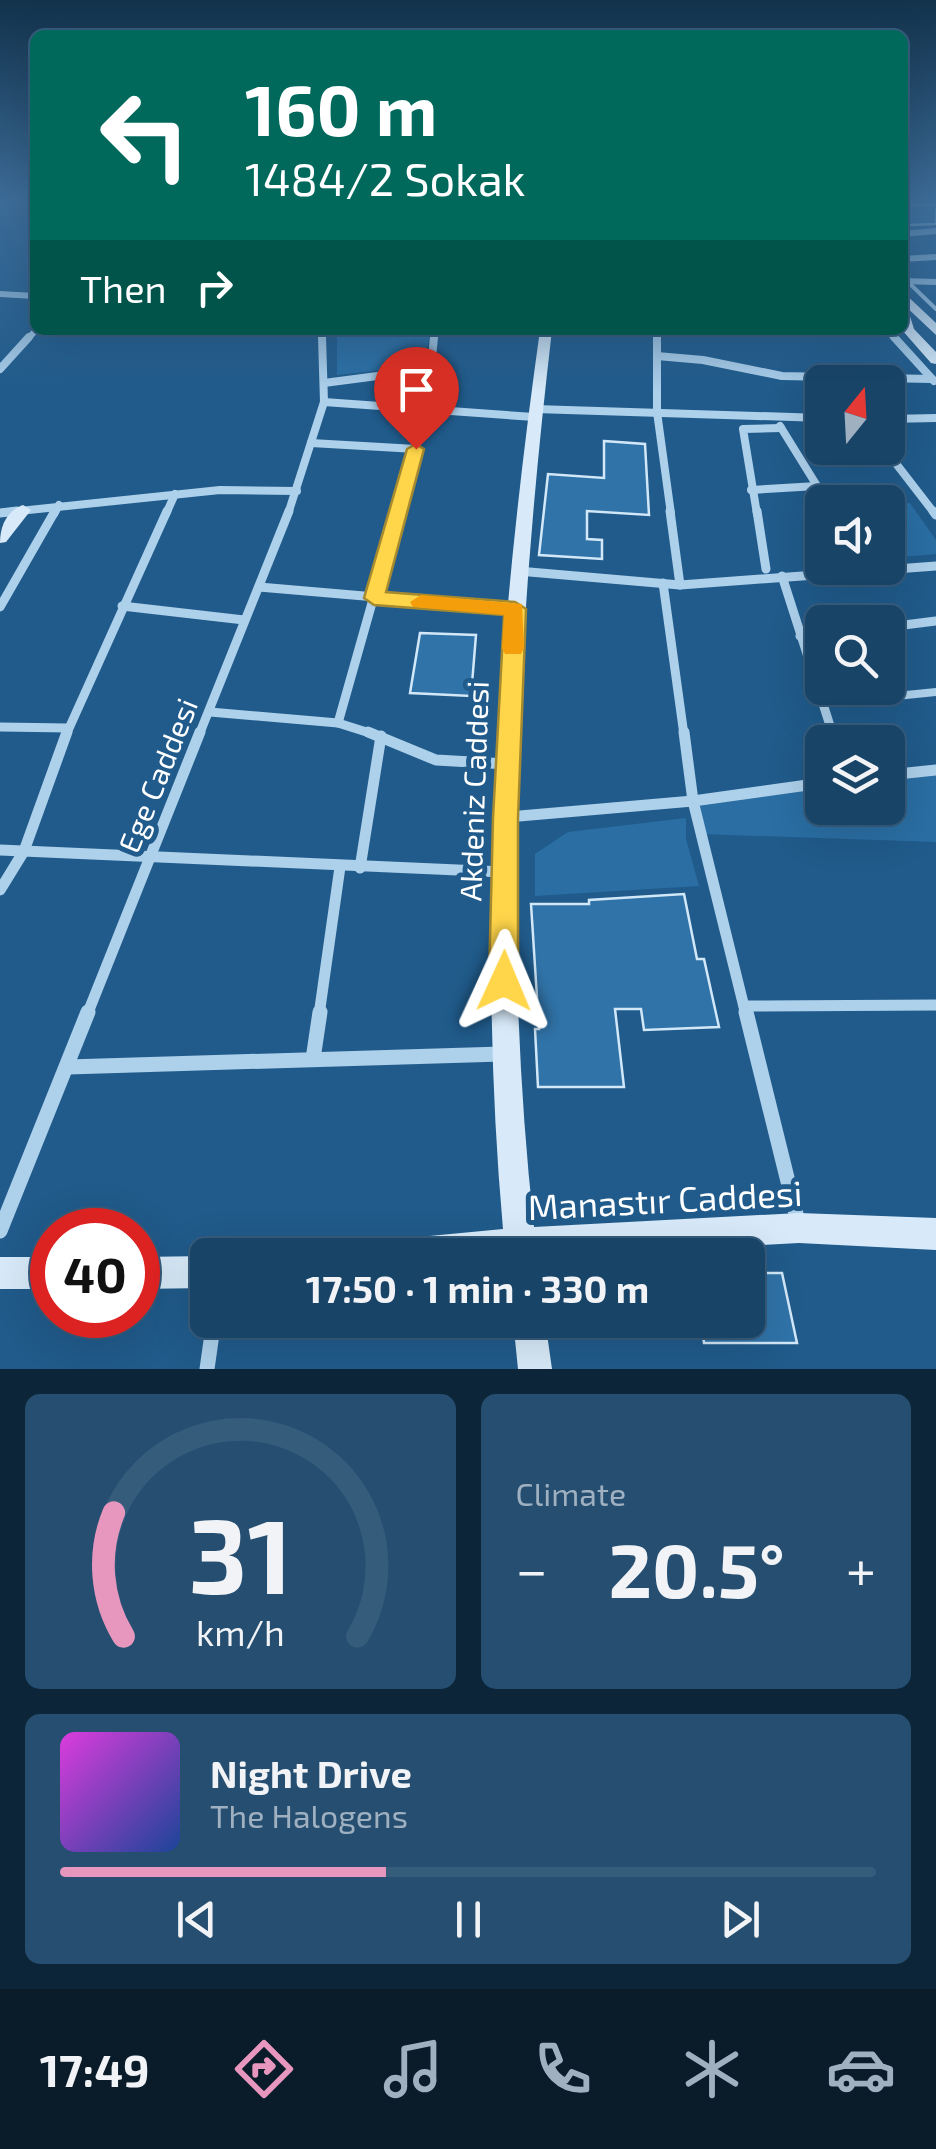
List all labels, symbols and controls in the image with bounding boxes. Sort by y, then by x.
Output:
text: 160 m [245,66,438,150]
icon: left [80,70,210,200]
text: 1484/2 Sokak [245,151,526,205]
icon: right [187,260,242,315]
text: Then [80,265,167,311]
pin [374,347,459,450]
icon: arrive [389,362,444,417]
north arrow [805,365,905,465]
map controls [805,365,905,825]
button: sound [805,485,905,585]
button: search [805,605,905,705]
street label: Akdeniz Caddesi [451,680,495,902]
street label: Ege Caddesi [110,693,204,857]
button: layers [805,725,905,825]
position arrow [452,929,556,1033]
street label: Manastır Caddesi [527,1171,803,1227]
speed limit sign: 40 [30,1208,160,1338]
text: 17:50 · 1 min · 330 m [306,1265,649,1311]
text: Climate [516,1474,626,1512]
text: 31 [188,1490,292,1615]
text: 20.5° [608,1523,785,1613]
text: − [516,1535,548,1601]
text: + [846,1535,876,1601]
text: km/h [196,1610,285,1653]
text: Night Drive [210,1750,412,1796]
text: The Halogens [210,1796,408,1834]
icon: previous [169,1892,224,1947]
icon: pause [441,1892,496,1947]
icon: next [713,1892,768,1947]
icon: directions [229,2034,299,2104]
icon: music [378,2034,448,2104]
icon: phone [528,2034,598,2104]
icon: climate [677,2034,747,2104]
icon: car [826,2034,896,2104]
text: 17:49 [40,2042,150,2096]

